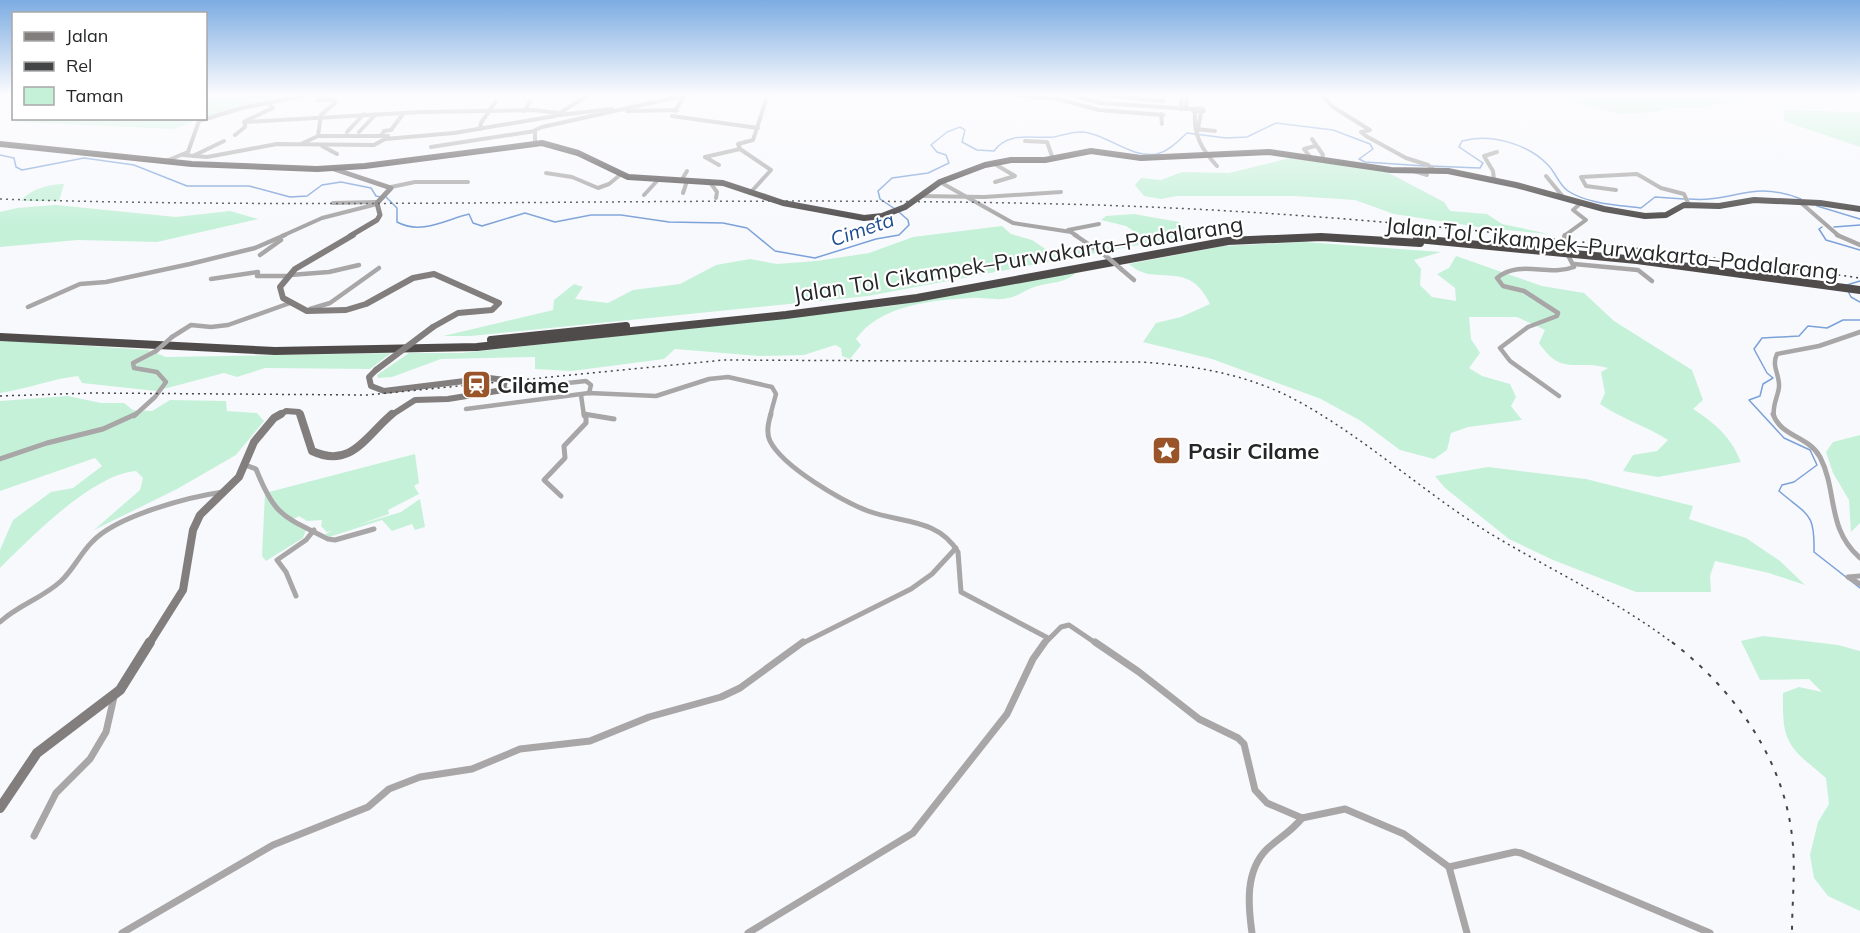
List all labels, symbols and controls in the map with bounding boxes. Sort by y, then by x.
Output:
legend [12,12,207,120]
text: Jalan [66,24,108,47]
text: Rel [66,54,92,77]
text: Taman [66,84,123,107]
water label: Cimeta [827,206,897,252]
street label: Jalan Tol Cikampek–Purwakarta–Padalarang [791,210,1245,308]
street label: Jalan Tol Cikampek–Purwakarta–Padalarang [1384,210,1840,286]
station icon: Cilame [460,369,492,401]
place label: Cilame [497,371,569,399]
place icon: Pasir Cilame [1151,435,1183,467]
place label: Pasir Cilame [1188,437,1319,465]

